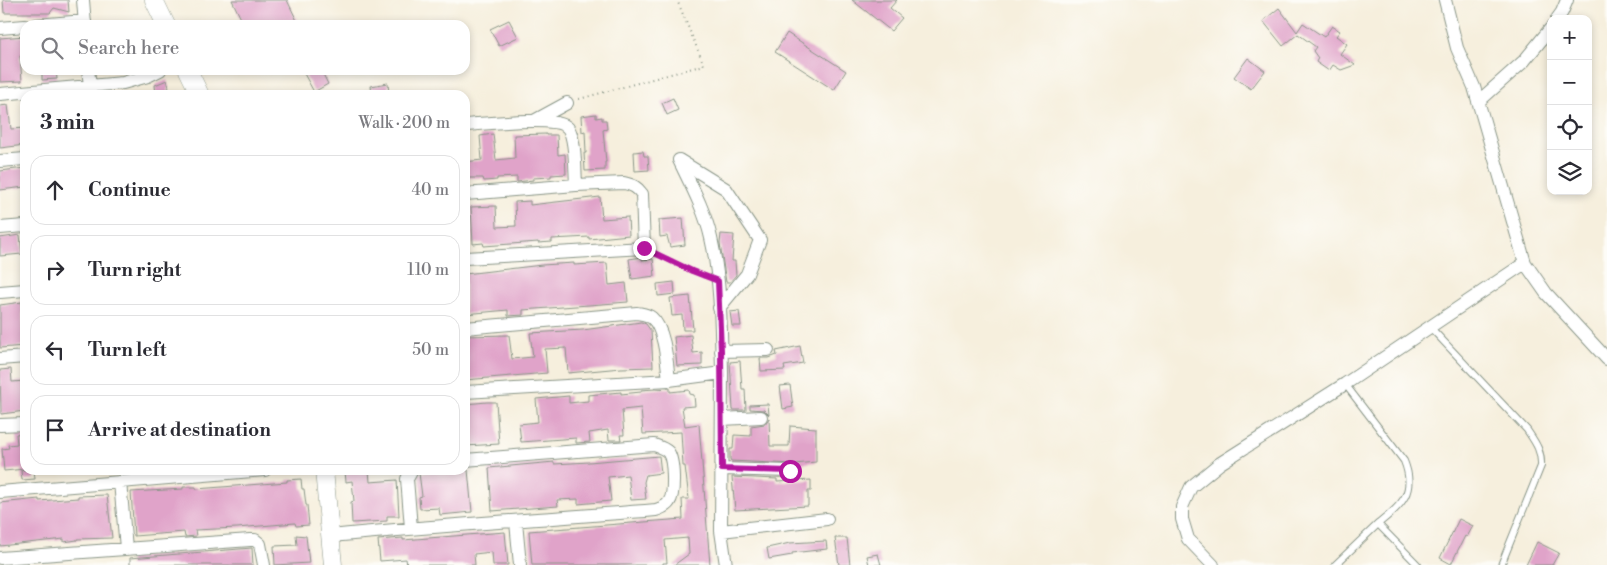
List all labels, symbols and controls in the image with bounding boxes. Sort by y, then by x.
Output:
map controls [1547,15,1592,195]
button: + [1547,15,1592,60]
search box [20,20,470,75]
icon: search [38,34,66,62]
text: Search here [78,36,179,60]
button: − [1547,60,1592,105]
button: locate [1547,105,1592,150]
text: 3 min [40,110,95,136]
text: Walk · 200 m [358,113,450,133]
button: layers [1547,150,1592,195]
icon: ahead [41,176,69,204]
text: Continue [88,178,171,202]
text: 40 m [412,180,449,200]
route end [633,237,656,260]
icon: right [41,256,69,284]
text: Turn right [88,258,181,282]
text: 110 m [407,260,449,280]
icon: left [41,336,69,364]
text: Turn left [88,338,167,362]
text: 50 m [412,340,449,360]
icon: arrive [41,416,69,444]
text: Arrive at destination [88,418,271,442]
route start [779,460,802,483]

